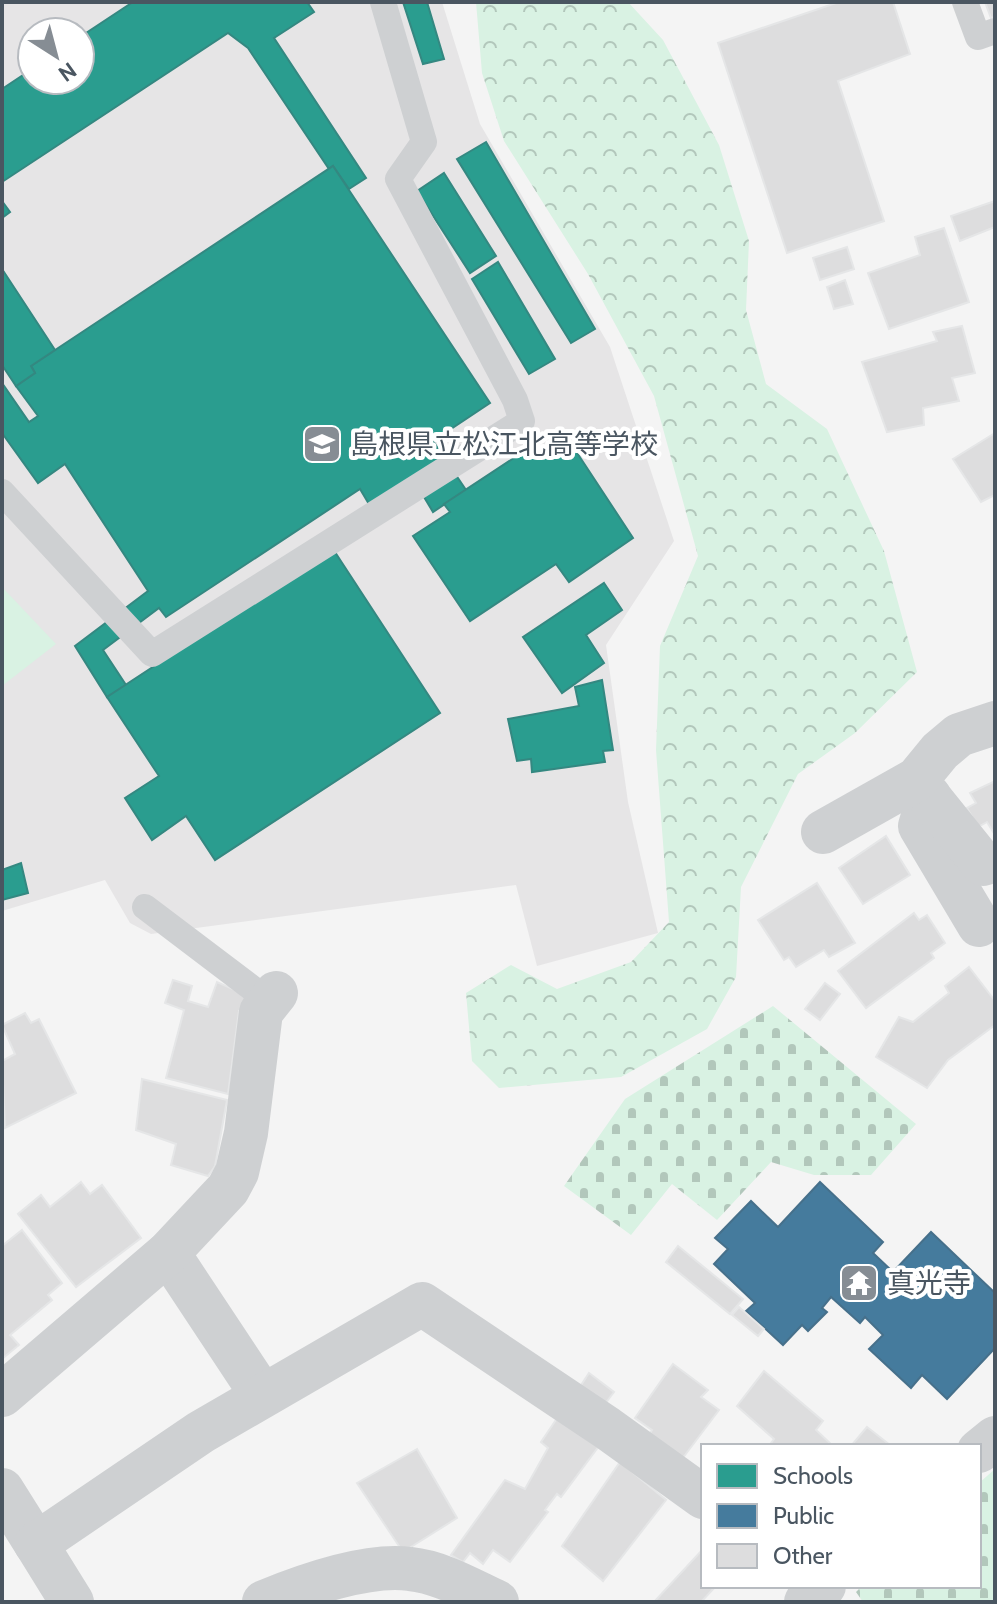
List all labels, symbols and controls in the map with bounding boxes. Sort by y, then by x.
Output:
north arrow [16,16,96,96]
text: N [53,56,82,87]
school or university icon: 島根県立松江北高等学校 [301,423,343,465]
place label: 島根県立松江北高等学校 [350,427,658,461]
temple icon: 真光寺 [838,1262,880,1304]
place label: 真光寺 [887,1266,971,1300]
legend [701,1444,981,1588]
text: Schools [773,1461,853,1490]
text: Public [773,1501,834,1530]
text: Other [773,1541,833,1570]

